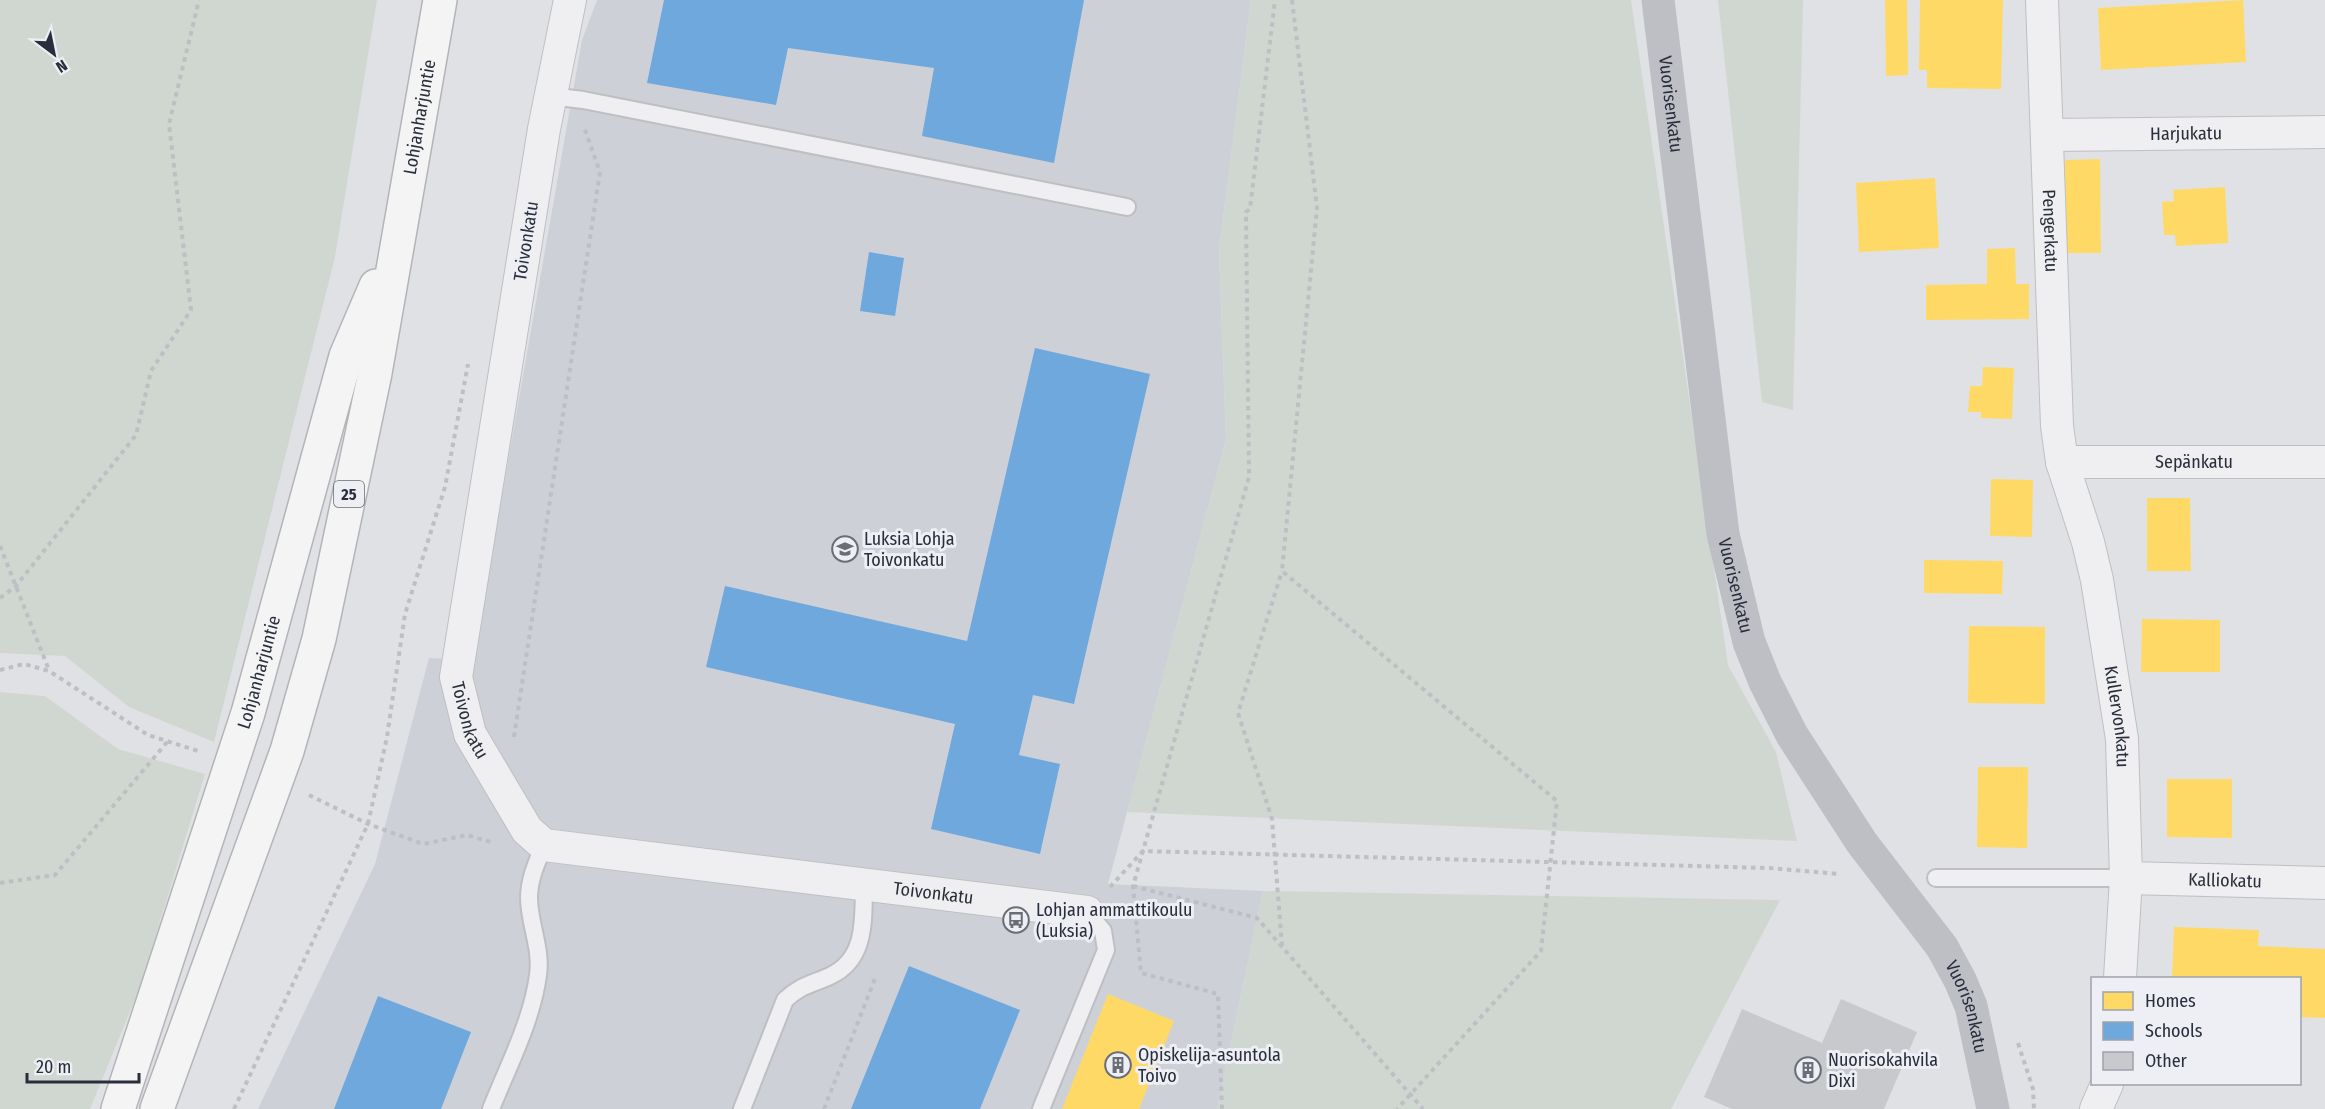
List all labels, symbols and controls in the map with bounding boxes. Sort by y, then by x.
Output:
north arrow [24,24,84,84]
street label: Vuorisenkatu [1654,55,1687,154]
text: N [53,56,71,77]
street label: Lohjanharjuntie [399,58,440,176]
street label: Harjukatu [2150,122,2222,145]
street label: Pengerkatu [2038,189,2063,273]
street label: Toivonkatu [509,200,543,282]
street label: Sepänkatu [2155,451,2233,473]
road number: 25 [334,481,364,507]
place label: Luksia Lohja Toivonkatu [864,528,955,571]
school or university icon: Luksia Lohja Toivonkatu [830,534,860,564]
street label: Vuorisenkatu [1713,536,1757,635]
street label: Lohjanharjuntie [233,613,285,732]
street label: Kullervonkatu [2100,664,2134,768]
street label: Toivonkatu [447,679,493,763]
street label: Kalliokatu [2188,869,2262,892]
street label: Toivonkatu [892,877,975,909]
place label: Lohjan ammattikoulu (Luksia) [1036,899,1193,942]
bus stop icon: Lohjan ammattikoulu (Luksia) [1001,905,1031,935]
street label: Vuorisenkatu [1941,957,1992,1055]
legend [2091,977,2301,1085]
text: Homes [2145,990,2196,1012]
text: Schools [2145,1020,2203,1042]
place label: Opiskelija-asuntola Toivo [1138,1044,1281,1087]
scale bar [27,1046,140,1084]
place label: Nuorisokahvila Dixi [1828,1049,1938,1092]
building icon: Opiskelija-asuntola Toivo [1103,1050,1133,1080]
text: Other [2145,1050,2188,1072]
building icon: Nuorisokahvila Dixi [1793,1055,1823,1085]
text: 20 m [36,1056,71,1078]

